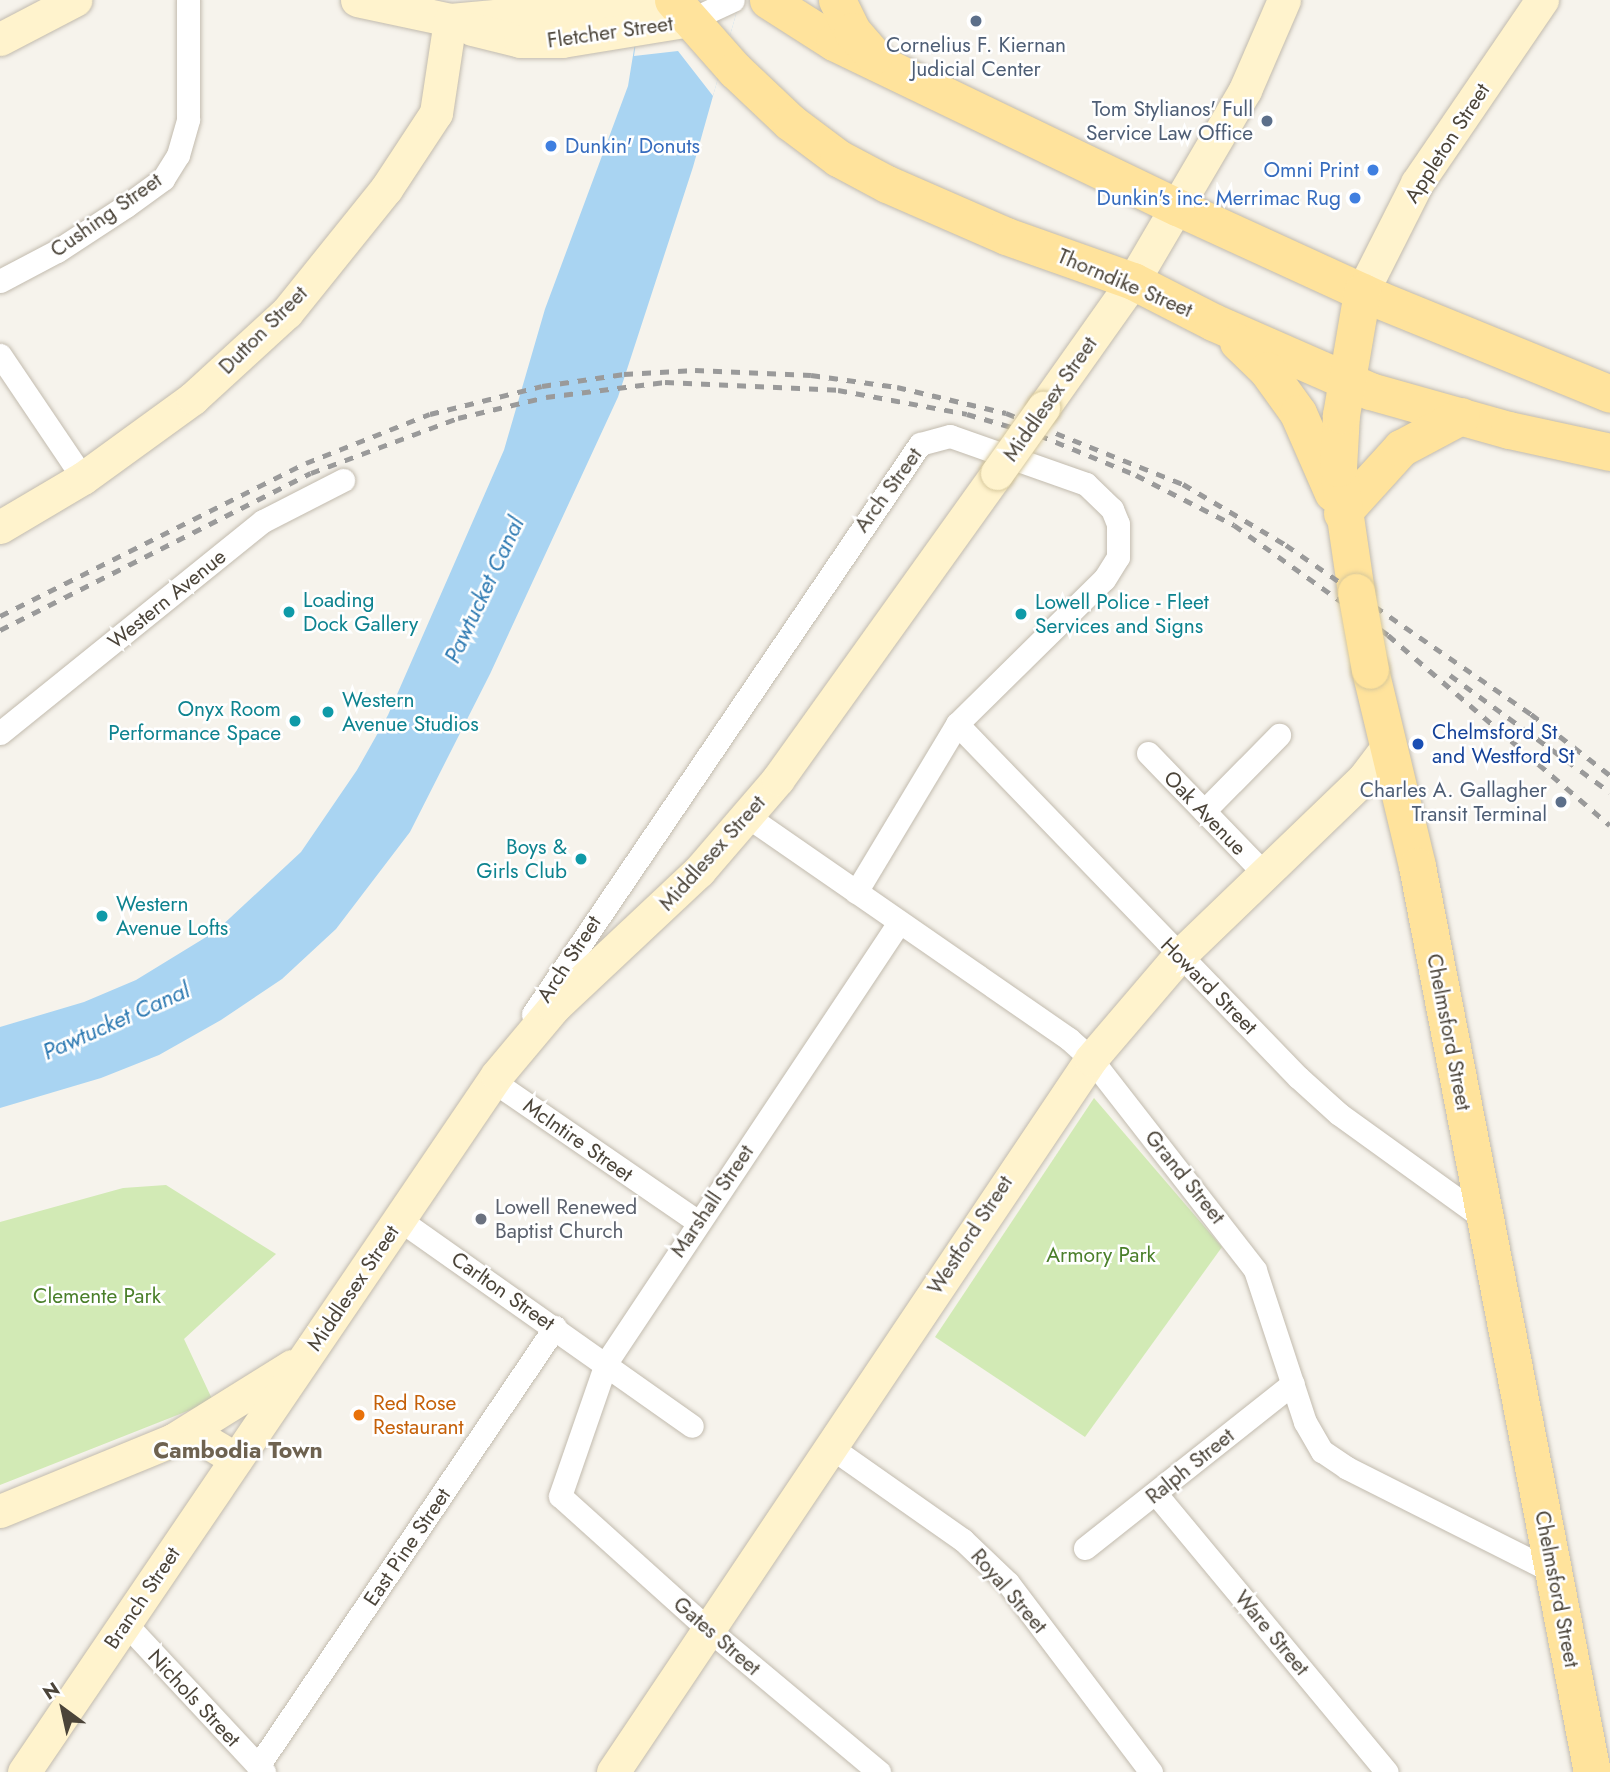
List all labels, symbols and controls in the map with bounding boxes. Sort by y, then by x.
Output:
street label: Fletcher Street [546,11,674,53]
marker: Cornelius F. Kiernan Judicial Center [968,13,984,29]
place label: Cornelius F. Kiernan Judicial Center [886,32,1066,82]
street label: Appleton Street [1399,79,1495,207]
place label: Tom Stylianos' Full Service Law Office [1086,96,1253,146]
marker: Tom Stylianos' Full Service Law Office [1259,113,1275,129]
place label: Dunkin' Donuts [565,133,700,159]
marker: Dunkin' Donuts [543,138,559,154]
place label: Omni Print [1263,157,1359,183]
marker: Omni Print [1365,162,1381,178]
street label: Cushing Street [46,167,166,263]
place label: Dunkin's inc. Merrimac Rug [1097,185,1341,211]
marker: Dunkin's inc. Merrimac Rug [1347,190,1363,206]
street label: Thorndike Street [1054,243,1196,323]
street label: Dutton Street [214,281,312,379]
street label: Middlesex Street [998,332,1102,466]
street label: Arch Street [849,443,927,537]
water label: Pawtucket Canal [438,513,530,667]
street label: Western Avenue [103,544,231,654]
place label: Loading Dock Gallery [303,587,418,637]
place label: Lowell Police - Fleet Services and Signs [1035,589,1209,639]
marker: Loading Dock Gallery [281,604,297,620]
marker: Lowell Police - Fleet Services and Signs [1013,606,1029,622]
place label: Western Avenue Studios [342,687,479,737]
place label: Onyx Room Performance Space [108,696,281,746]
marker: Western Avenue Studios [320,704,336,720]
marker: Onyx Room Performance Space [287,713,303,729]
place label: Chelmsford St and Westford St [1432,719,1574,769]
marker: Chelmsford St and Westford St [1410,736,1426,752]
street label: Oak Avenue [1159,766,1251,860]
place label: Charles A. Gallagher Transit Terminal [1360,777,1547,827]
street label: Middlesex Street [654,790,770,916]
marker: Charles A. Gallagher Transit Terminal [1553,794,1569,810]
place label: Boys & Girls Club [476,834,567,884]
marker: Boys & Girls Club [573,851,589,867]
place label: Western Avenue Lofts [116,891,228,941]
marker: Western Avenue Lofts [94,908,110,924]
street label: Arch Street [532,911,606,1007]
street label: Howard Street [1155,932,1263,1040]
street label: Chelmsford Street [1421,952,1477,1112]
water label: Pawtucket Canal [38,976,194,1066]
street label: McIntire Street [518,1093,638,1187]
street label: Grand Street [1140,1125,1230,1229]
street label: Marshall Street [665,1140,759,1262]
street label: Westford Street [922,1171,1018,1299]
place label: Lowell Renewed Baptist Church [495,1194,637,1244]
marker: Lowell Renewed Baptist Church [473,1211,489,1227]
street label: Middlesex Street [302,1220,404,1356]
park label: Armory Park [1046,1242,1156,1268]
street label: Carlton Street [446,1246,560,1336]
park label: Clemente Park [33,1283,161,1309]
place label: Red Rose Restaurant [373,1390,464,1440]
marker: Red Rose Restaurant [351,1407,367,1423]
street label: Ralph Street [1141,1423,1239,1509]
district label: Cambodia Town [153,1436,323,1464]
street label: East Pine Street [358,1483,456,1611]
street label: Chelmsford Street [1529,1509,1585,1669]
street label: Branch Street [99,1542,185,1654]
street label: Royal Street [966,1544,1052,1638]
street label: Ware Street [1229,1585,1315,1681]
street label: Gates Street [668,1591,766,1681]
street label: Nichols Street [143,1644,245,1752]
north arrow [28,1674,98,1744]
text: N [38,1676,65,1706]

